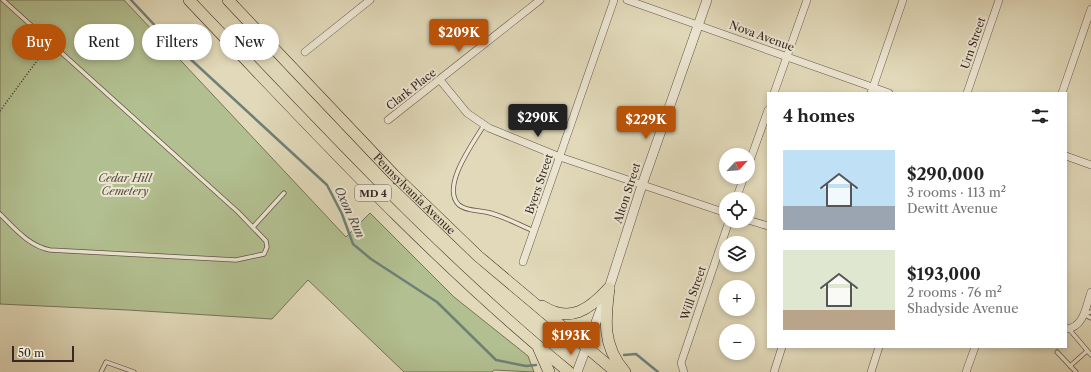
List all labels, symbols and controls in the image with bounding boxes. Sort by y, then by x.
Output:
street label: Urn Street [958,15,988,71]
street label: Nova Avenue [728,18,796,54]
pin: $209K [431,19,487,53]
chip: Buy [12,24,66,60]
chip: Rent [74,24,134,60]
chip: Filters [142,24,212,60]
chip: New [220,24,279,60]
text: $209K [438,24,480,40]
street label: Clark Place [383,65,439,113]
pin: $290K [510,104,566,138]
icon: filters [1029,105,1051,127]
pin: $229K [618,106,674,140]
text: 4 homes [783,106,855,126]
text: $290K [517,109,559,125]
text: $229K [626,111,666,127]
north arrow [719,148,755,184]
map controls [719,148,755,360]
street label: Pennsylvania Avenue [370,150,458,237]
street label: Byers Street [522,152,556,216]
street label: Alton Street [610,161,643,226]
text: $290,000 [907,164,984,184]
icon: home [815,166,863,214]
park label: Cedar Hill Cemetery [98,171,153,198]
water label: Oxon Run [331,184,369,240]
text: 3 rooms · 113 m² [907,184,1006,200]
road number: MD 4 [355,185,391,201]
button: locate [719,192,755,228]
text: Dewitt Avenue [907,200,998,216]
button: layers [719,236,755,272]
street label: Will Street [677,264,709,323]
text: $193,000 [907,264,981,284]
icon: home [815,266,863,314]
button: + [719,280,755,316]
text: 2 rooms · 76 m² [907,284,1002,300]
text: Shadyside Avenue [907,300,1019,316]
pin: $193K [543,322,599,356]
button: − [719,324,755,360]
text: $193K [552,327,590,343]
scale bar [12,344,74,363]
text: 50 m [18,346,44,360]

